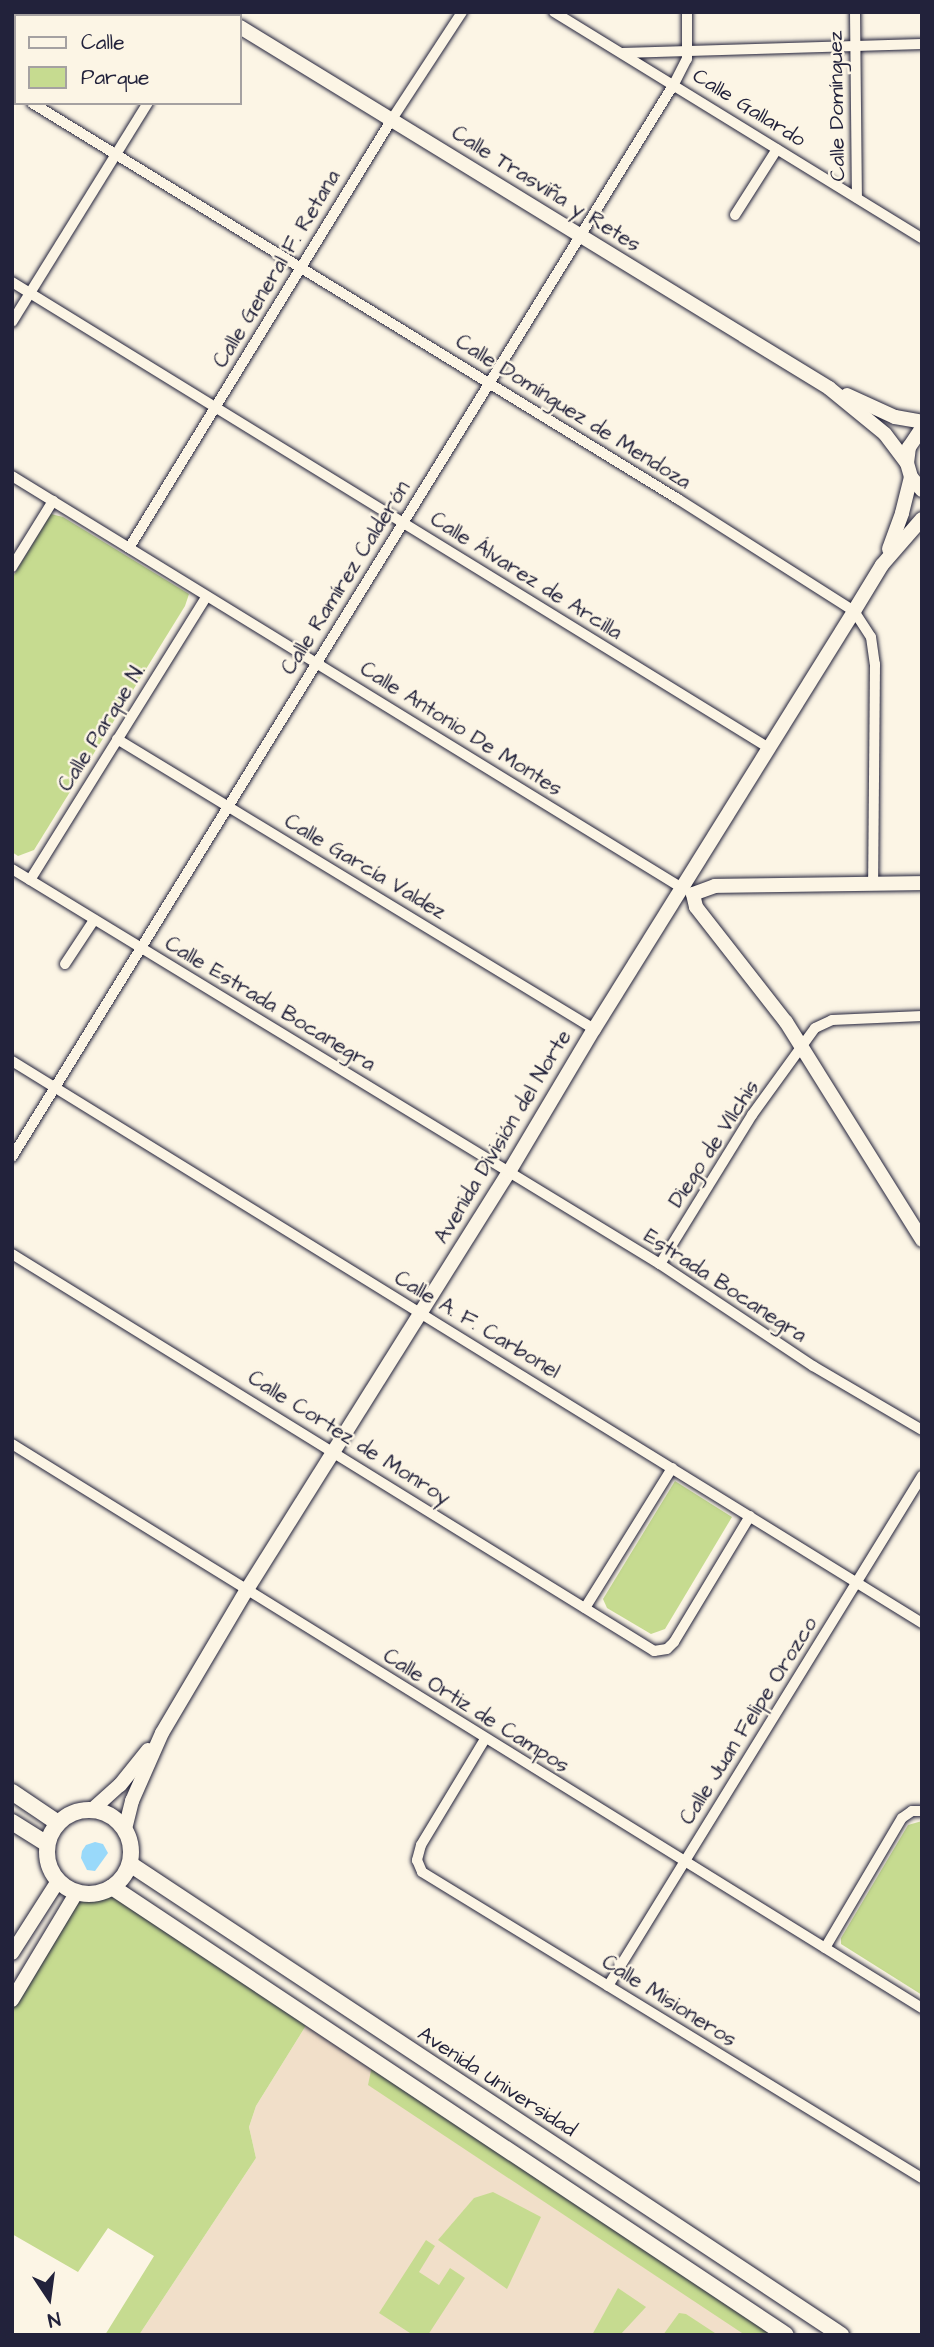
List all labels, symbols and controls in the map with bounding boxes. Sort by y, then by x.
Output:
legend [14,14,242,105]
text: Calle [81,28,125,57]
street label: Calle Domínguez [823,30,851,182]
text: Parque [81,63,149,92]
street label: Calle Gallardo [688,63,810,153]
street label: Calle Trasviña y Retes [447,121,645,257]
street label: Calle General F. Retana [208,166,346,372]
street label: Calle Domínguez de Mendoza [451,329,695,495]
street label: Calle Ramírez Calderón [276,476,416,680]
street label: Calle Álvarez de Arcilla [425,507,627,645]
street label: Calle Antonio De Montes [355,656,567,802]
street label: Calle Parque N. [53,660,151,796]
street label: Calle García Valdez [280,809,450,925]
street label: Calle Estrada Bocanegra [160,931,380,1077]
street label: Avenida División del Norte [429,1026,577,1248]
street label: Diego de VIlchis [663,1076,765,1212]
street label: Estrada Bocanegra [639,1224,811,1348]
street label: Calle A. F. Carbonel [390,1266,564,1384]
street label: Calle Cortez de Monroy [243,1365,455,1511]
street label: Calle Juan Felipe Orozco [675,1613,823,1829]
street label: Calle Ortiz de Campos [378,1643,574,1779]
street label: Calle Misioneros [597,1950,741,2052]
street label: Avenida Universidad [413,2021,581,2143]
north arrow [14,2263,84,2333]
text: N [45,2304,63,2333]

